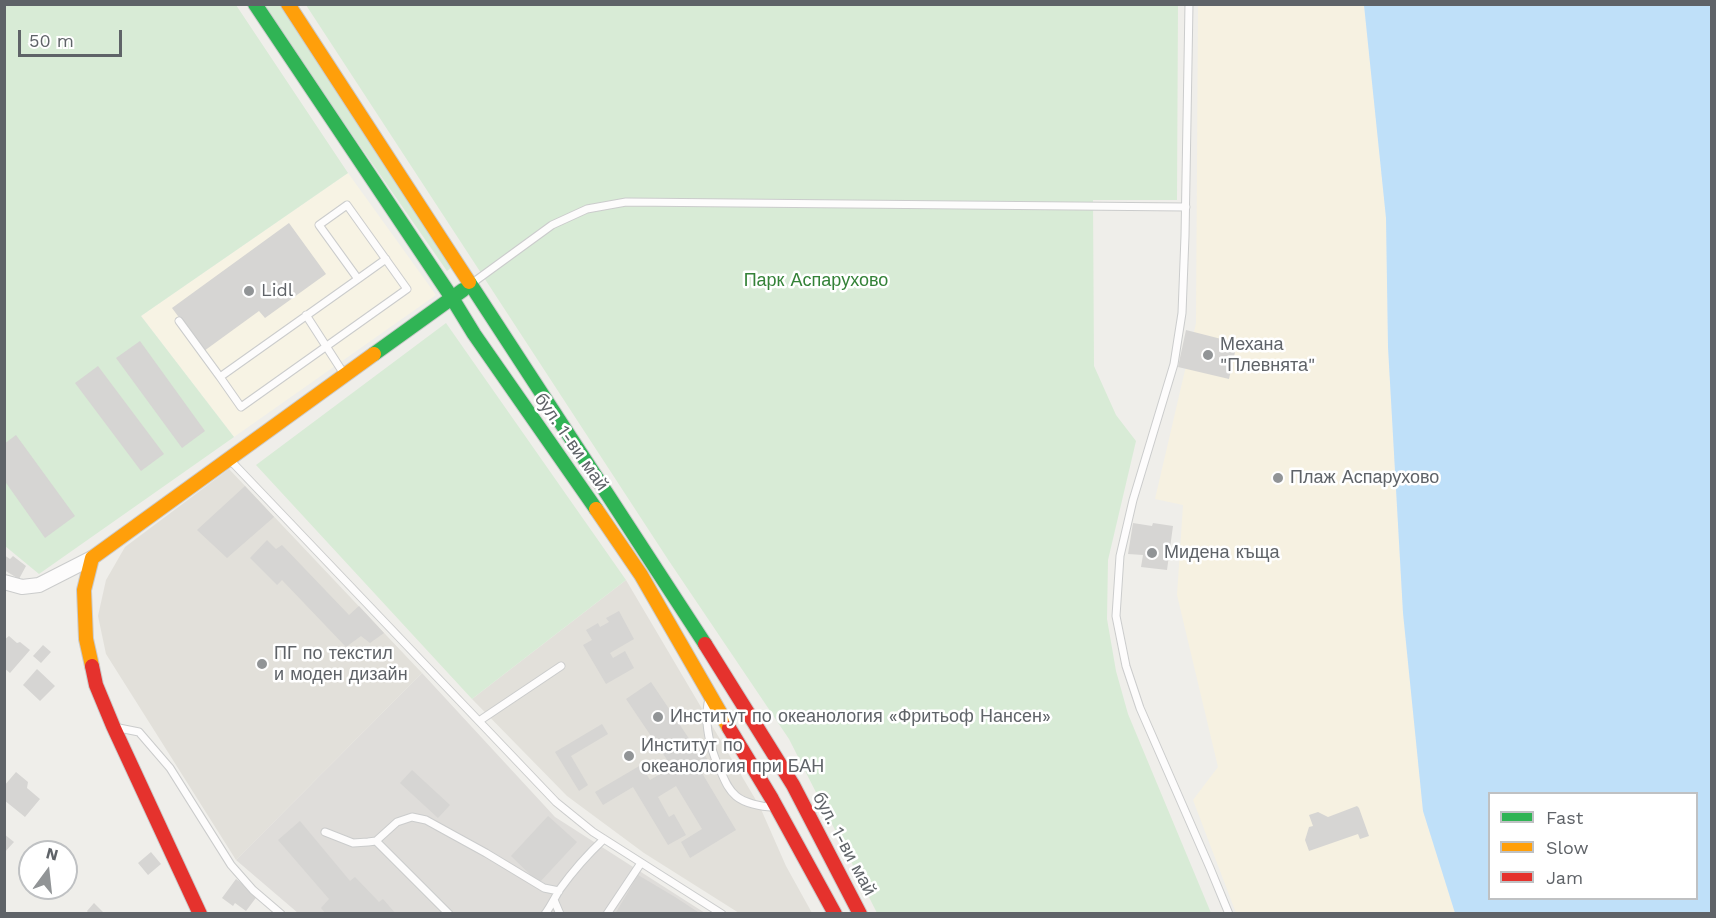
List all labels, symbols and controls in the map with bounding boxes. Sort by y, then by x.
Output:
scale bar [21,18,124,56]
text: 50 m [29,30,74,51]
park label: Парк Аспарухово [744,270,888,292]
place label: Lidl [261,280,293,302]
marker: Lidl [242,284,256,298]
place label: Механа "Плевнята" [1220,334,1315,376]
marker: Механа "Плевнята" [1201,348,1215,362]
street label: бул. 1-ви май [529,389,613,495]
place label: Плаж Аспарухово [1290,467,1439,489]
marker: Плаж Аспарухово [1271,471,1285,485]
place label: Мидена къща [1164,542,1280,564]
marker: Мидена къща [1145,546,1159,560]
place label: ПГ по текстил и моден дизайн [274,643,408,686]
marker: ПГ по текстил и моден дизайн [255,657,269,671]
place label: Институт по океанология «Фритьоф Нансен» [670,706,1051,728]
marker: Институт по океанология «Фритьоф Нансен» [651,710,665,724]
place label: Институт по океанология при БАН [641,735,824,777]
marker: Институт по океанология при БАН [622,749,636,763]
street label: бул. 1-ви май [808,788,880,900]
legend [1488,792,1698,900]
text: Fast [1546,807,1583,828]
text: Slow [1546,837,1589,858]
north arrow [18,840,78,900]
text: N [44,843,60,865]
text: Jam [1546,867,1583,888]

